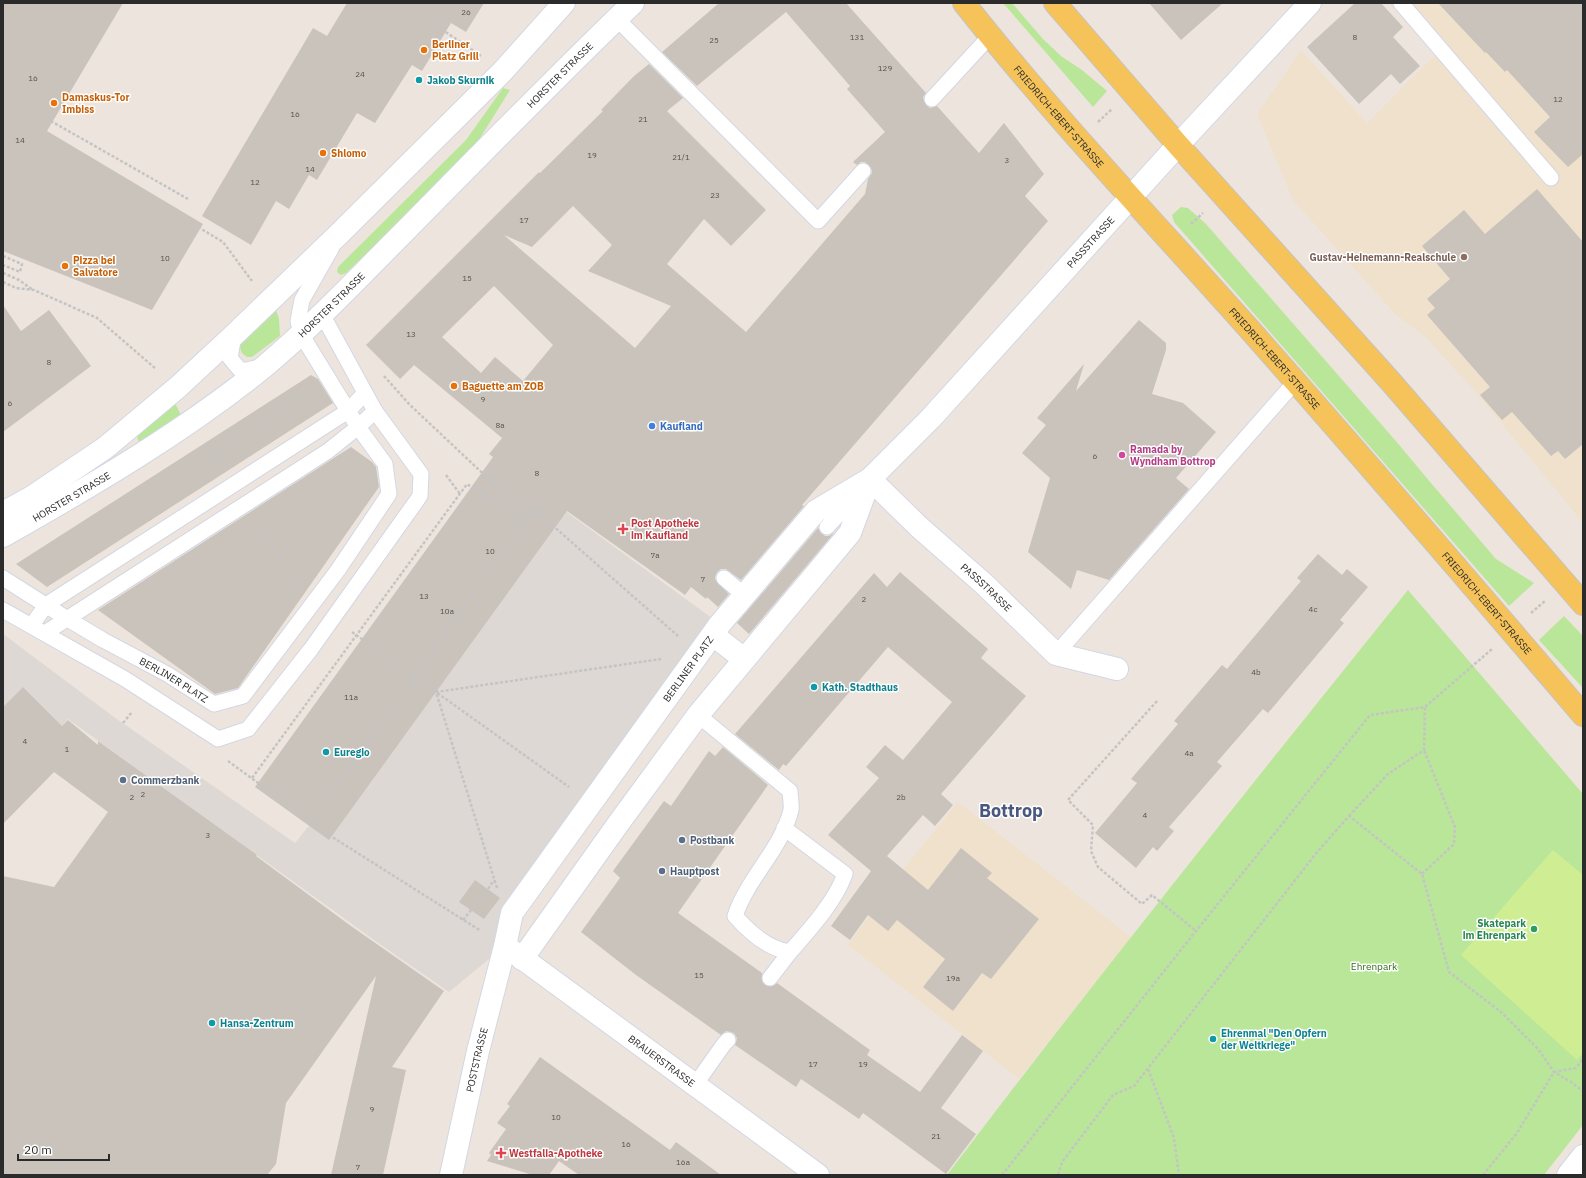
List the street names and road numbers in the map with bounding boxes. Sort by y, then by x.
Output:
street label: HORSTER STRASSE [524,39,596,111]
street label: FRIEDRICH-EBERT-STRASSE [1011,63,1107,171]
street label: PASSSTRASSE [1064,214,1118,271]
street label: HORSTER STRASSE [296,269,368,341]
street label: FRIEDRICH-EBERT-STRASSE [1226,305,1323,412]
street label: HORSTER STRASSE [30,469,113,525]
street label: FRIEDRICH-EBERT-STRASSE [1439,549,1534,657]
street label: PASSSTRASSE [958,561,1014,615]
street label: BERLINER PLATZ [660,633,716,705]
street label: BERLINER PLATZ [137,655,211,706]
street label: POSTSTRASSE [463,1026,491,1093]
street label: BRAUERSTRASSE [625,1032,698,1090]

